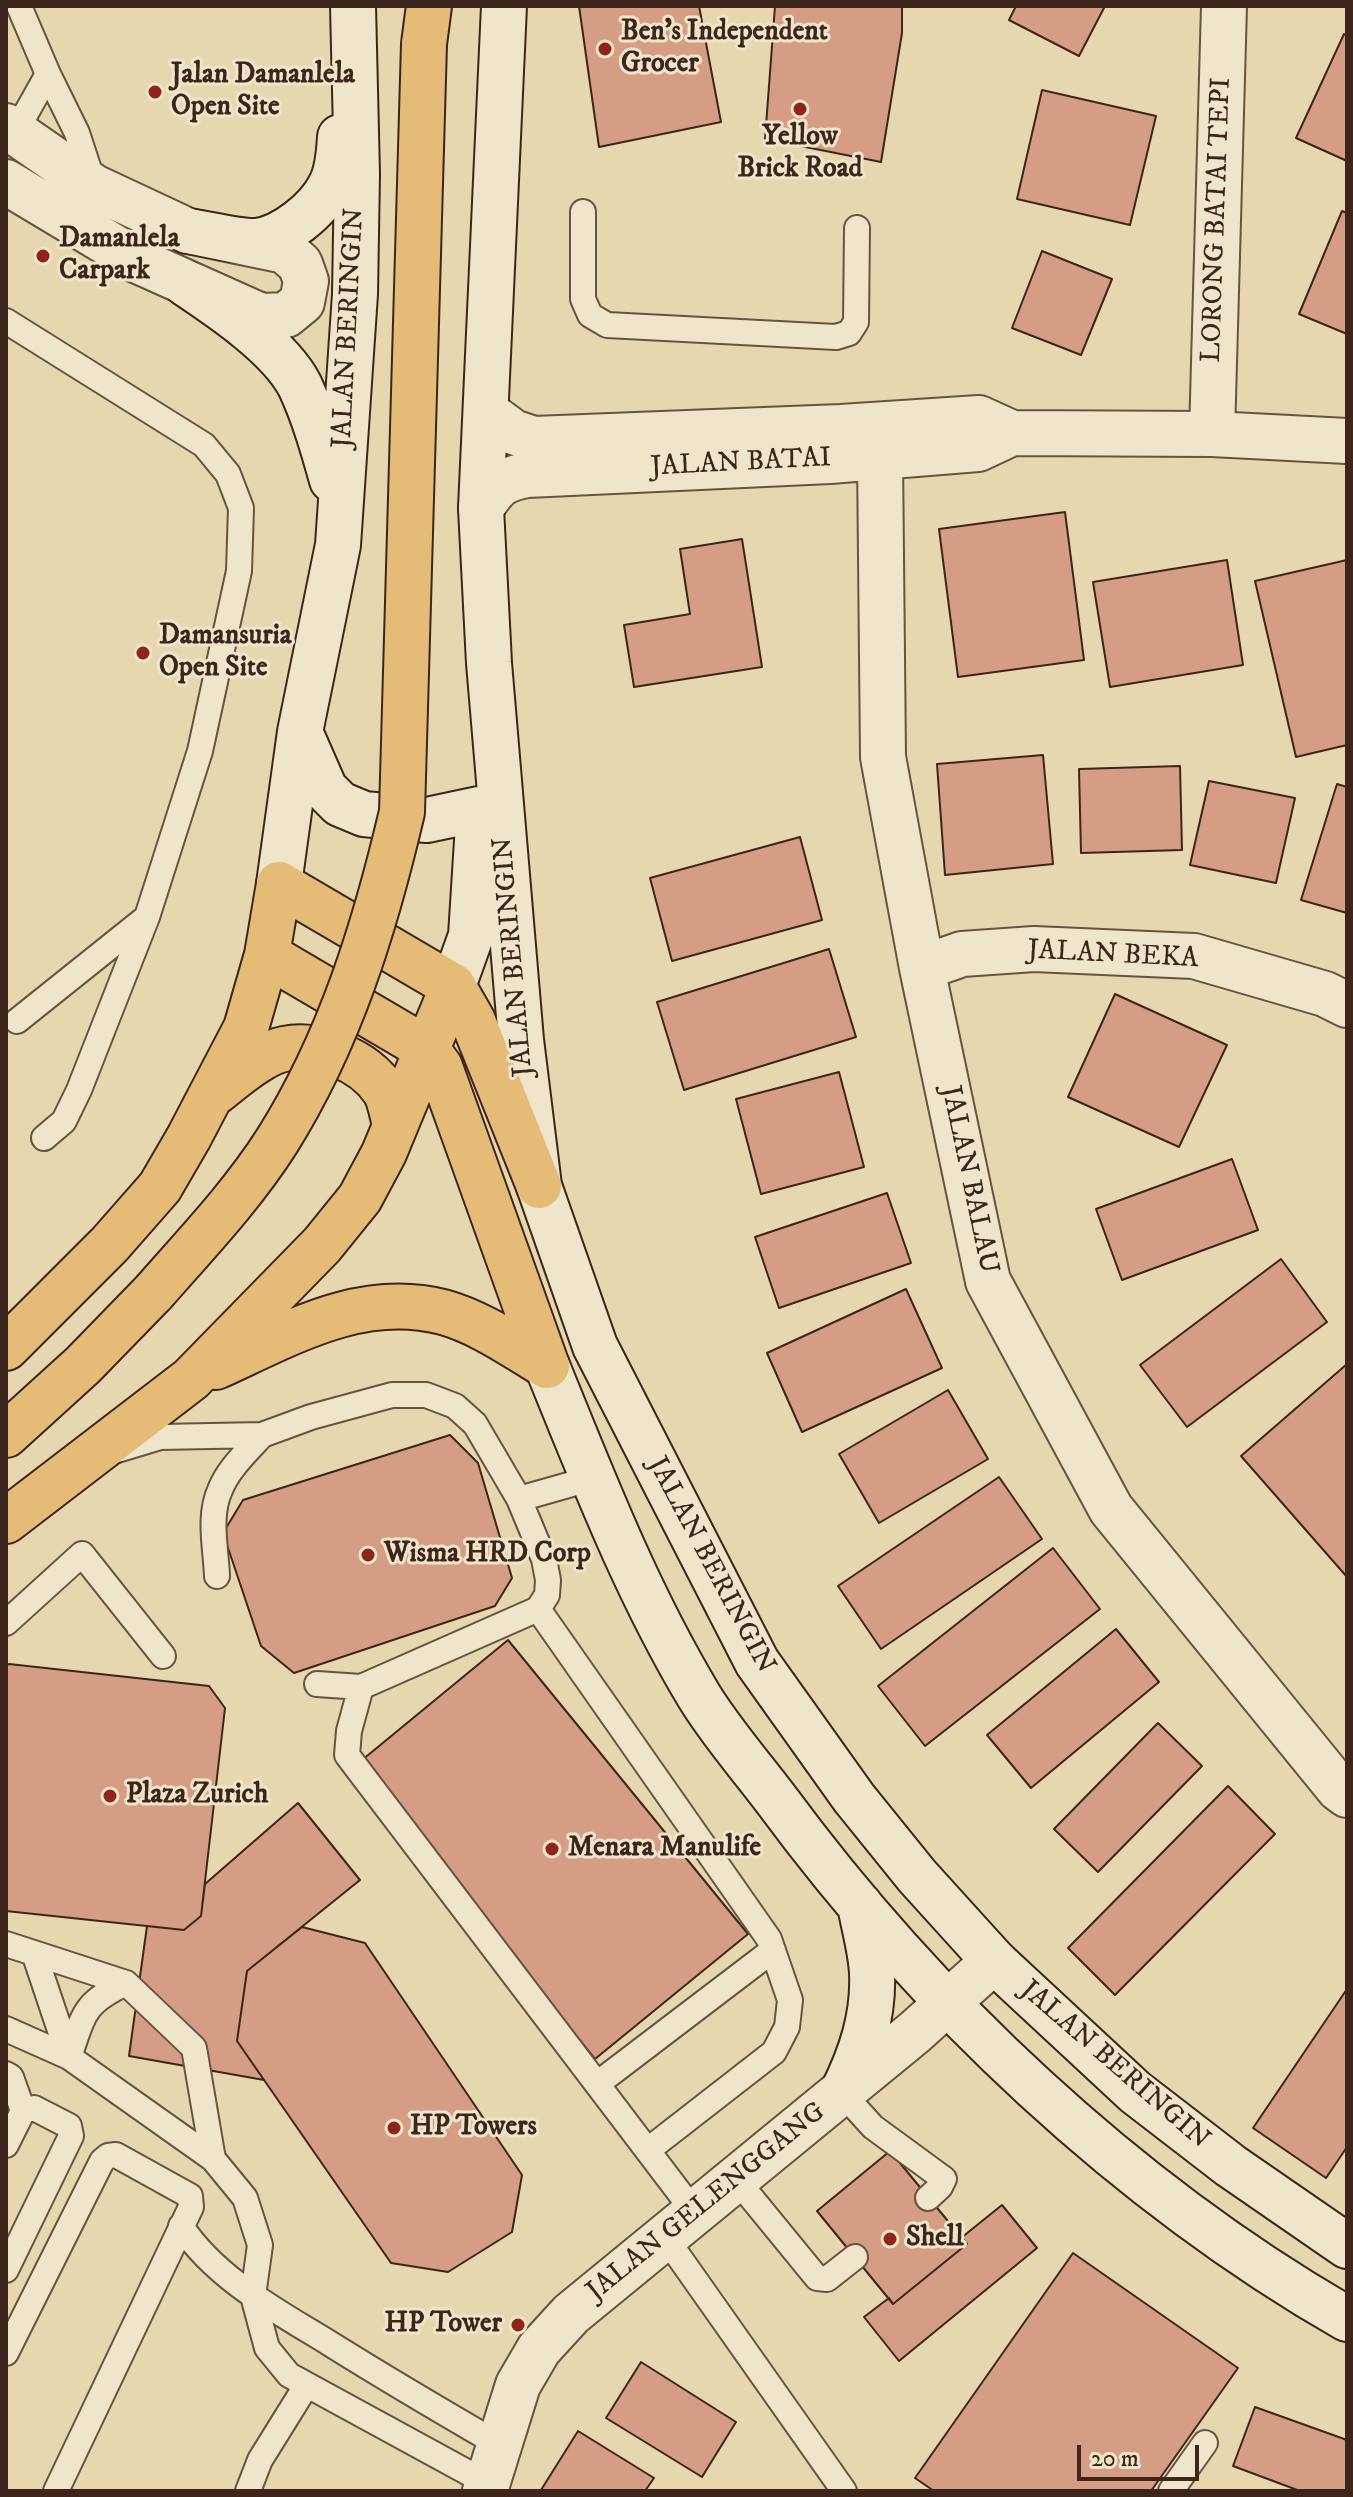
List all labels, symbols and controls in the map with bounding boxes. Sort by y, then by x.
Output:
place label: Ben's Independent Grocer [621,16,828,82]
marker: Ben's Independent Grocer [596,40,614,58]
place label: Jalan Damanlela Open Site [171,59,355,125]
street label: LORONG BATAI TEPI [1196,77,1240,363]
marker: Jalan Damanlela Open Site [146,83,164,101]
marker: Yellow Brick Road [791,100,809,118]
place label: Yellow Brick Road [737,121,863,187]
street label: JALAN BERINGIN [327,207,373,449]
place label: Damanlela Carpark [59,223,180,289]
marker: Damanlela Carpark [34,247,52,265]
street label: JALAN BATAI [650,442,832,486]
place label: Damansuria Open Site [159,620,292,686]
marker: Damansuria Open Site [134,644,152,662]
street label: JALAN BERINGIN [488,836,542,1078]
street label: JALAN BEKA [1027,935,1199,977]
street label: JALAN BALAU [932,1083,1004,1277]
street label: JALAN BERINGIN [639,1452,781,1680]
place label: Wisma HRD Corp [384,1538,591,1572]
marker: Wisma HRD Corp [359,1546,377,1564]
place label: Plaza Zurich [126,1779,268,1813]
marker: Plaza Zurich [101,1787,119,1805]
place label: Menara Manulife [568,1832,761,1866]
marker: Menara Manulife [543,1840,561,1858]
street label: JALAN BERINGIN [1012,1974,1216,2158]
street label: JALAN GELENGGANG [581,2096,833,2310]
place label: HP Towers [410,2111,537,2145]
marker: HP Towers [385,2119,403,2137]
place label: Shell [906,2222,964,2256]
marker: Shell [881,2230,899,2248]
place label: HP Tower [385,2308,502,2342]
marker: HP Tower [509,2316,527,2334]
scale bar [1081,2429,1203,2479]
text: 20 m [1091,2444,1139,2474]

